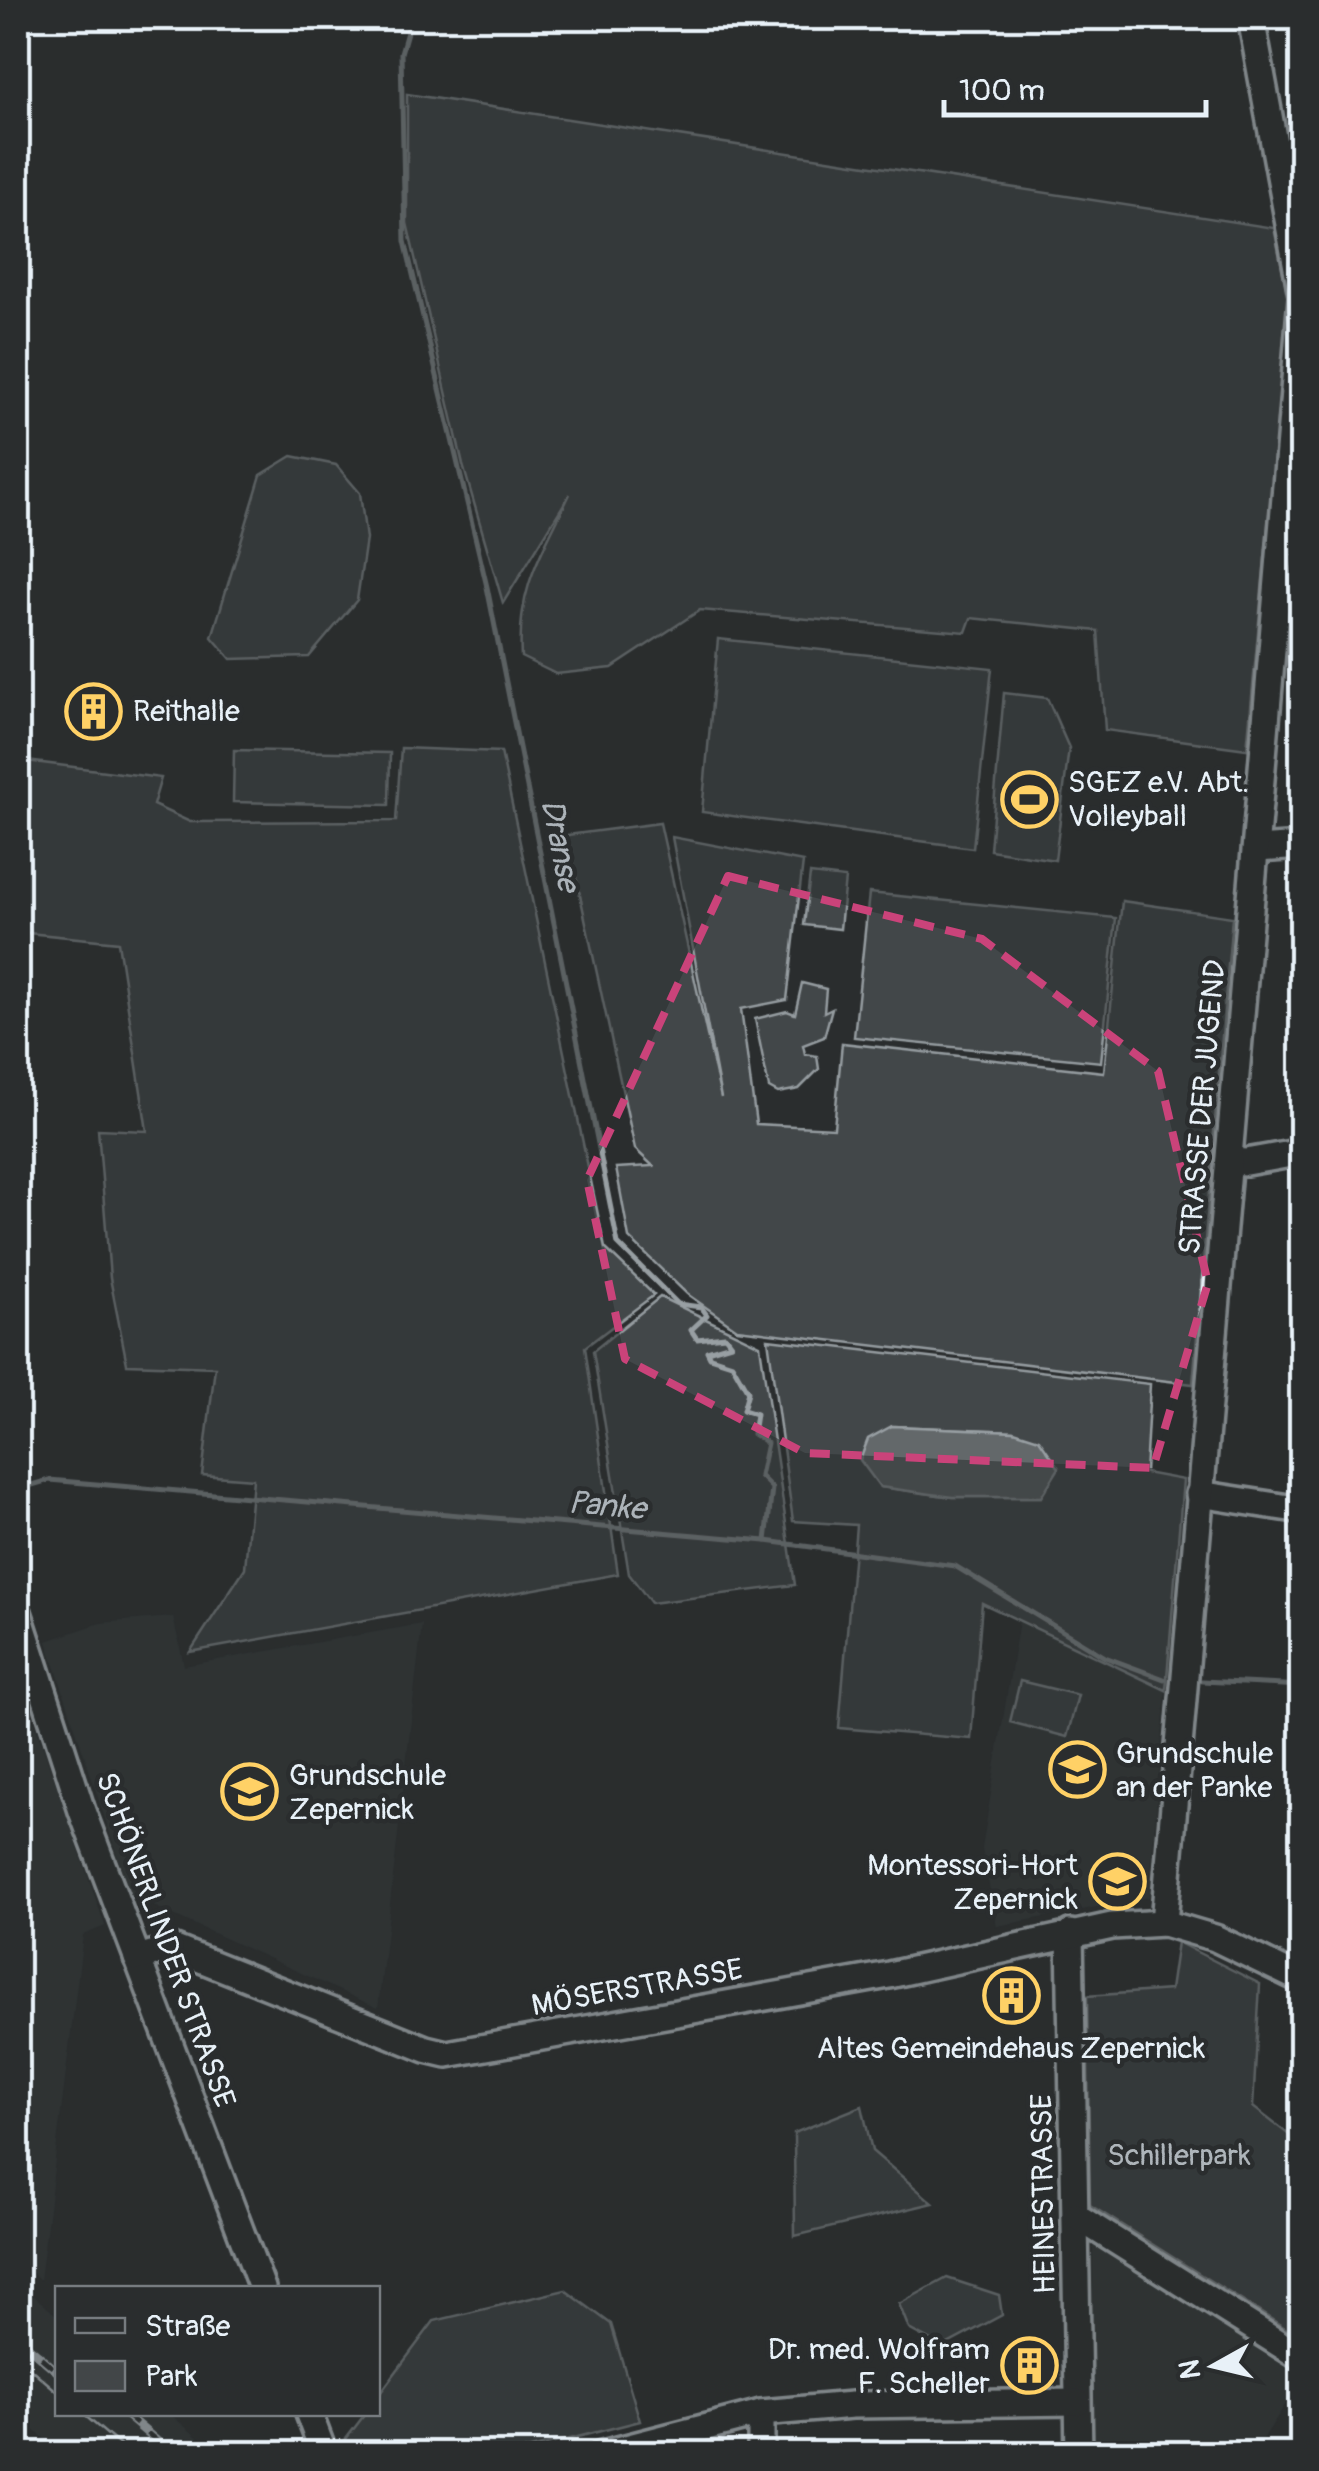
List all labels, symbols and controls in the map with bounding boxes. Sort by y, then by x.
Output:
scale bar [944,55,1206,117]
text: 100 m [959,72,1045,109]
building icon: Reithalle [64,681,124,741]
place label: Reithalle [133,693,240,730]
place label: SGEZ e.V. Abt. Volleyball [1068,764,1249,835]
sports icon: SGEZ e.V. Abt. Volleyball [999,769,1059,829]
water label: Dranse [532,796,589,898]
street label: STRASSE DER JUGEND [1171,958,1234,1256]
water label: Panke [567,1483,650,1530]
place label: Grundschule an der Panke [1116,1735,1273,1806]
school or university icon: Grundschule an der Panke [1047,1740,1107,1800]
place label: Grundschule Zepernick [289,1757,446,1828]
school or university icon: Grundschule Zepernick [220,1762,280,1822]
street label: SCHÖNERLINDER STRASSE [88,1768,243,2113]
place label: Montessori-Hort Zepernick [867,1847,1079,1918]
school or university icon: Montessori-Hort Zepernick [1087,1852,1147,1912]
street label: MÖSERSTRASSE [529,1951,746,2024]
building icon: Altes Gemeindehaus Zepernick [981,1965,1041,2025]
place label: Altes Gemeindehaus Zepernick [817,2030,1206,2067]
street label: HEINESTRASSE [1023,2093,1064,2295]
park label: Schillerpark [1107,2137,1251,2174]
legend [55,2286,380,2416]
text: Straße [145,2308,231,2345]
north arrow [1164,2316,1264,2416]
place label: Dr. med. Wolfram F. Scheller [768,2331,990,2402]
building icon: Dr. med. Wolfram F. Scheller [999,2336,1059,2396]
text: N [1172,2357,1209,2381]
text: Park [145,2358,198,2395]

